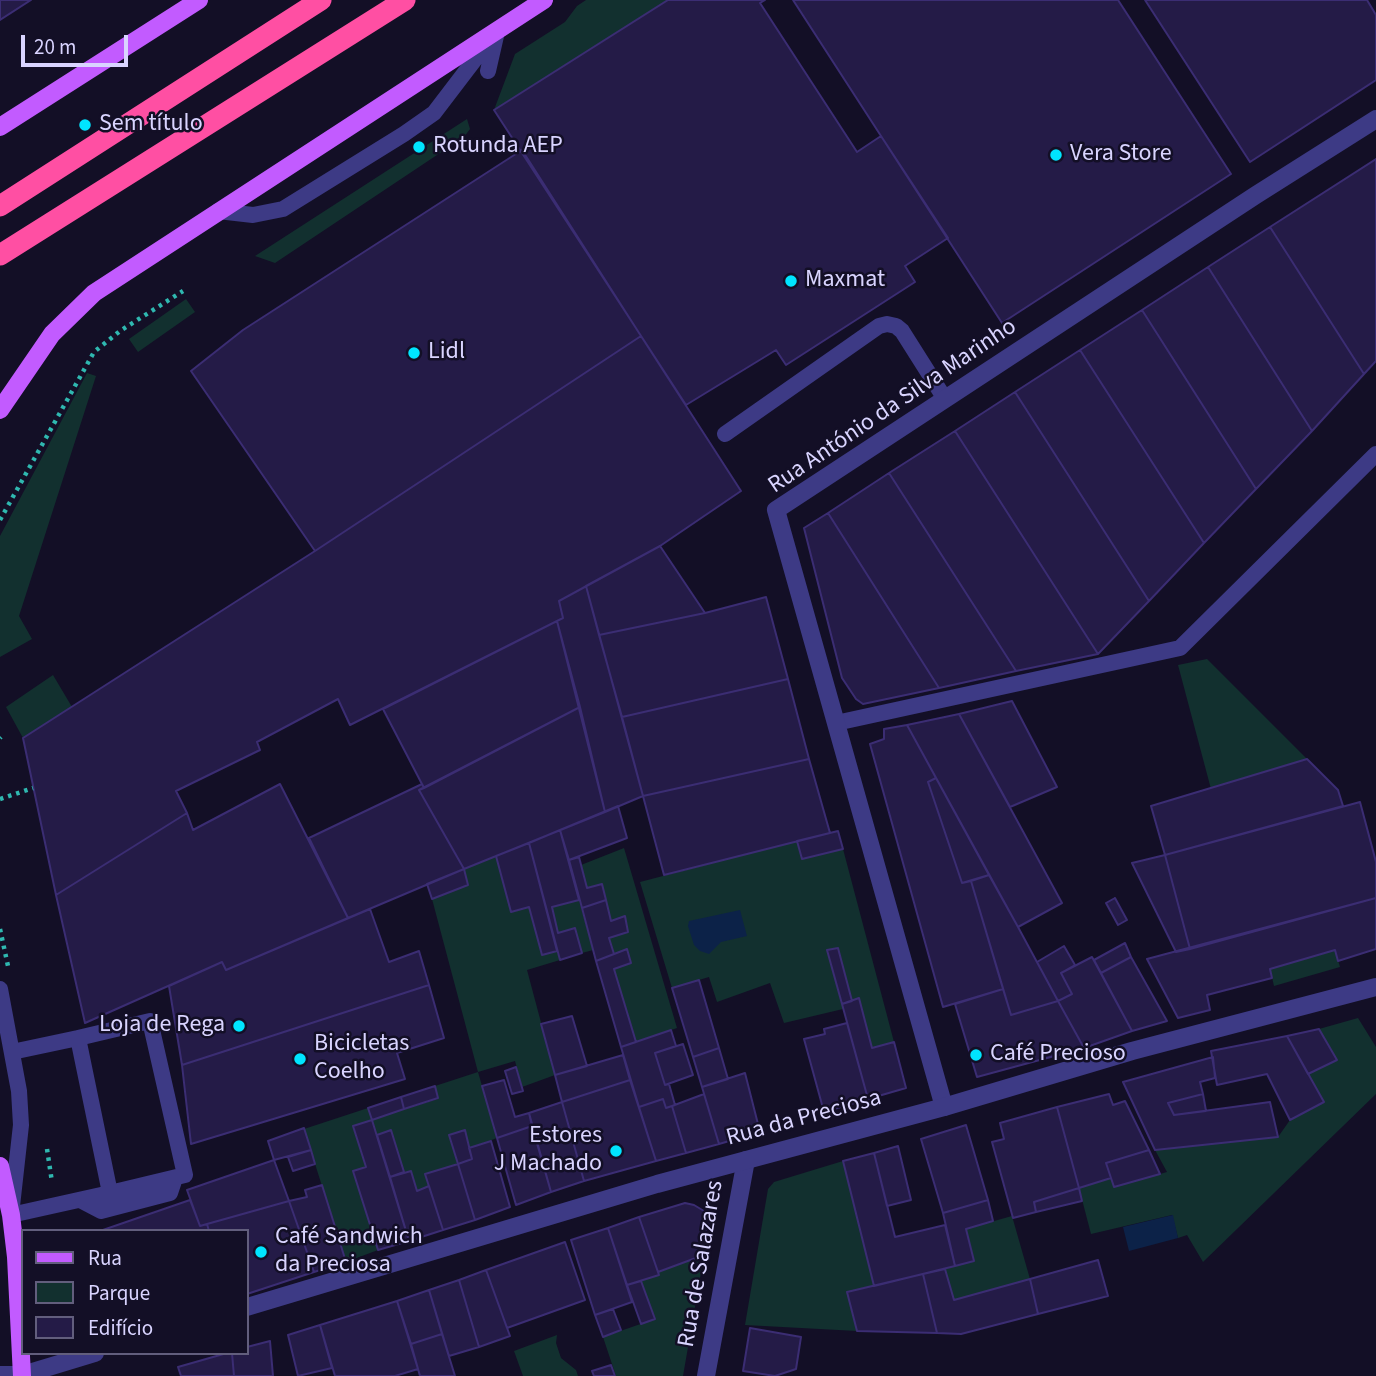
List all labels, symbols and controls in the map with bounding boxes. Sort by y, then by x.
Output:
scale bar [24,21,131,65]
text: 20 m [34,32,76,62]
place label: Sem título [99,111,203,139]
marker: Sem título [77,117,93,133]
place label: Rotunda AEP [433,133,563,161]
marker: Rotunda AEP [411,139,427,155]
place label: Vera Store [1070,141,1172,169]
marker: Vera Store [1048,147,1064,163]
place label: Maxmat [805,267,885,295]
marker: Maxmat [783,273,799,289]
street label: Rua António da Silva Marinho [763,313,1023,501]
place label: Lidl [428,339,465,367]
marker: Lidl [406,345,422,361]
place label: Loja de Rega [99,1012,225,1040]
marker: Loja de Rega [231,1018,247,1034]
place label: Bicicletas Coelho [314,1031,409,1087]
place label: Café Precioso [990,1041,1126,1069]
marker: Café Precioso [968,1047,984,1063]
marker: Bicicletas Coelho [292,1051,308,1067]
street label: Rua da Preciosa [723,1084,885,1154]
place label: Estores J Machado [494,1123,602,1179]
marker: Estores J Machado [608,1143,624,1159]
street label: Rua de Salazares [673,1178,731,1350]
place label: Café Sandwich da Preciosa [275,1224,423,1280]
legend [21,1229,248,1355]
text: Rua [88,1243,122,1273]
marker: Café Sandwich da Preciosa [253,1244,269,1260]
text: Parque [88,1278,150,1308]
text: Edifício [88,1313,153,1343]

